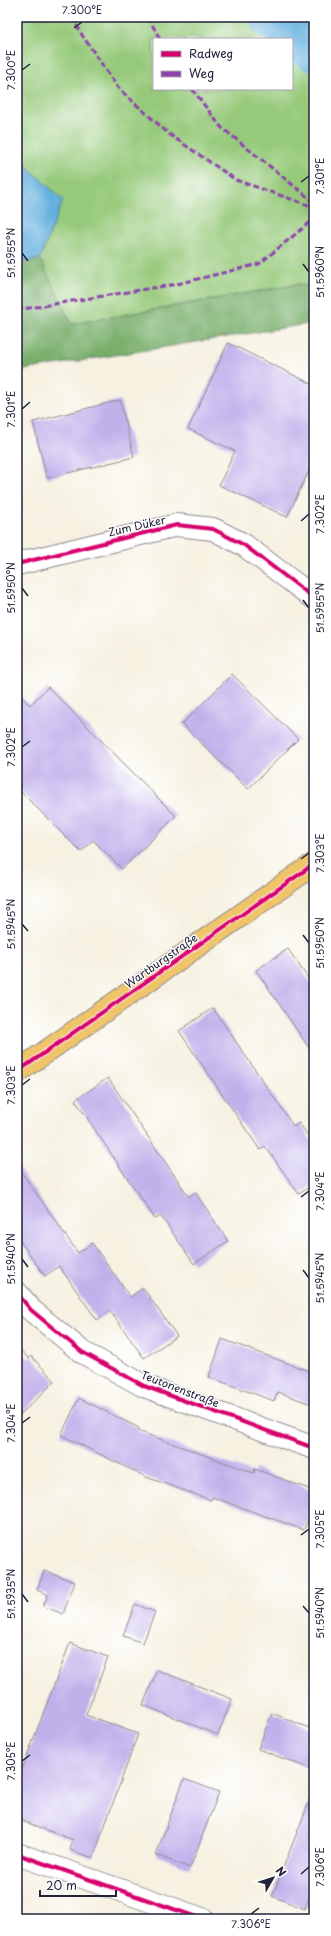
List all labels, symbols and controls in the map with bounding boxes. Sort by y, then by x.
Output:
text: 7.300°E [62,2,102,17]
legend [153,38,293,90]
text: Radweg [189,44,233,62]
text: 7.300°E [3,50,18,90]
text: Weg [189,64,214,82]
text: 7.301°E [312,158,327,194]
text: 51.5955°N [3,227,18,278]
text: 51.5960°N [312,246,327,298]
text: 7.301°E [3,391,18,427]
text: 7.302°E [312,494,327,534]
street label: Zum Düker [106,510,168,540]
text: 51.5950°N [3,562,18,614]
text: 51.5955°N [312,582,327,633]
text: 7.302°E [3,727,18,767]
text: 7.303°E [312,833,327,873]
text: 51.5945°N [3,898,18,949]
text: 51.5950°N [312,917,327,969]
street label: Wartburgstraße [121,929,201,992]
text: 7.303°E [3,1065,18,1105]
text: 7.304°E [312,1171,327,1211]
text: 51.5940°N [3,1233,18,1285]
text: 51.5945°N [312,1252,327,1303]
street label: Teutonenstraße [138,1366,222,1411]
text: 7.304°E [3,1403,18,1443]
text: 7.305°E [312,1509,327,1549]
text: 51.5935°N [3,1569,18,1619]
text: 51.5940°N [312,1587,327,1639]
text: 7.305°E [3,1741,18,1781]
text: 7.306°E [312,1847,327,1887]
north arrow [253,1858,293,1898]
text: N [272,1863,291,1880]
scale bar [40,1872,116,1898]
text: 20 m [46,1876,77,1894]
text: 7.306°E [231,1916,271,1931]

